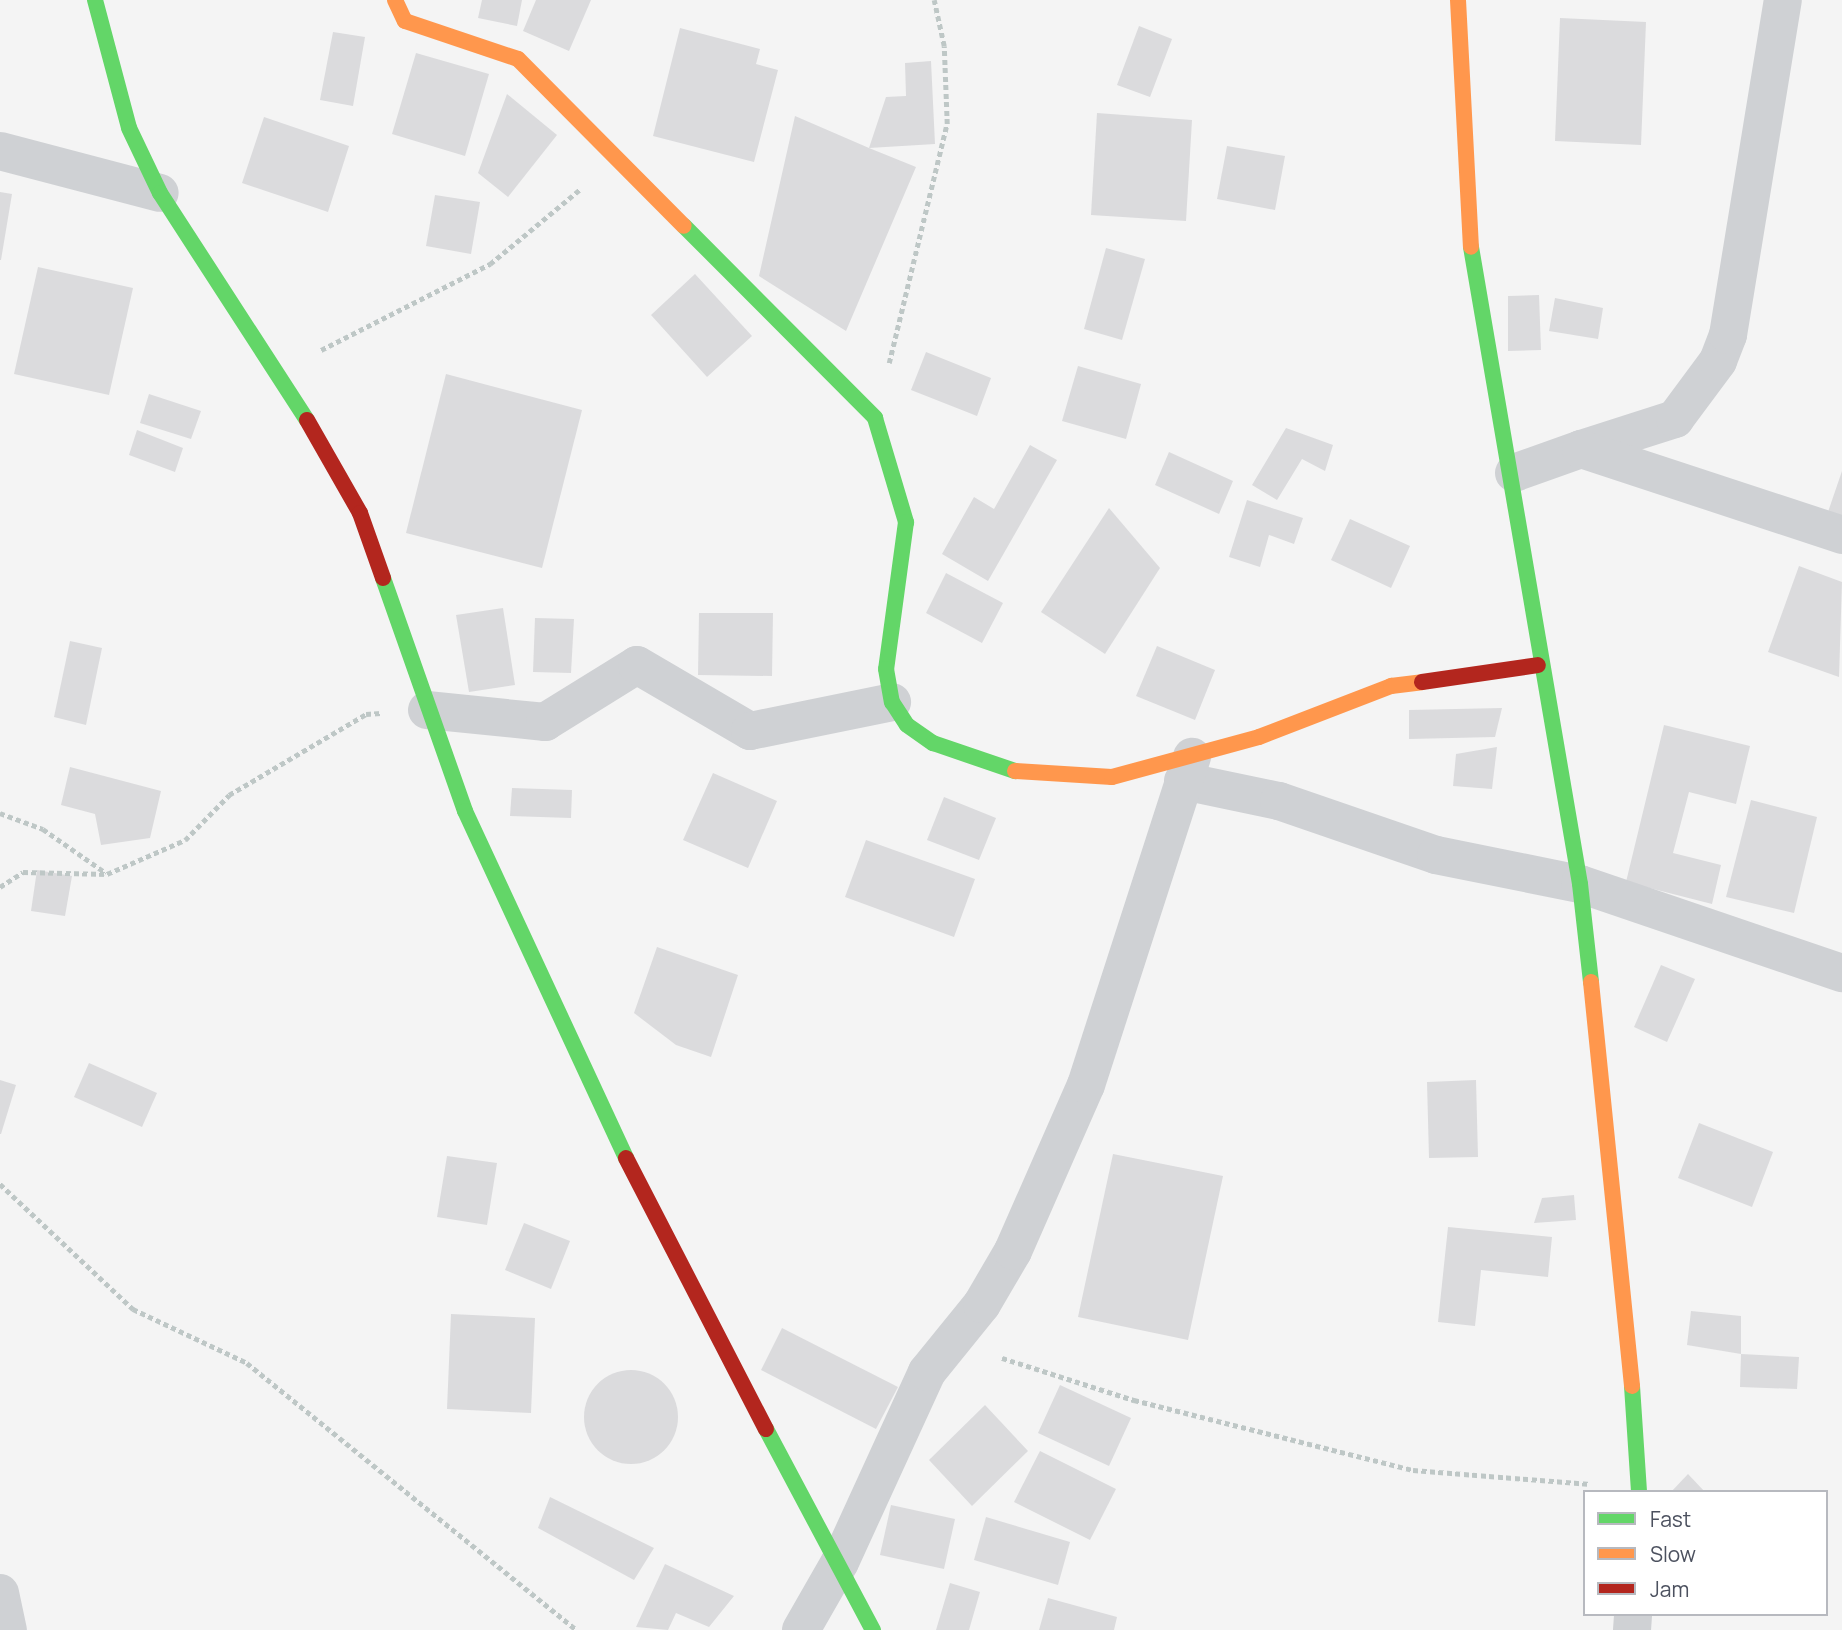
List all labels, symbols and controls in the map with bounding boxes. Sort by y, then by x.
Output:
legend [1583,1490,1828,1616]
text: Fast [1650,1505,1691,1533]
text: Slow [1650,1540,1696,1568]
text: Jam [1650,1575,1689,1603]

